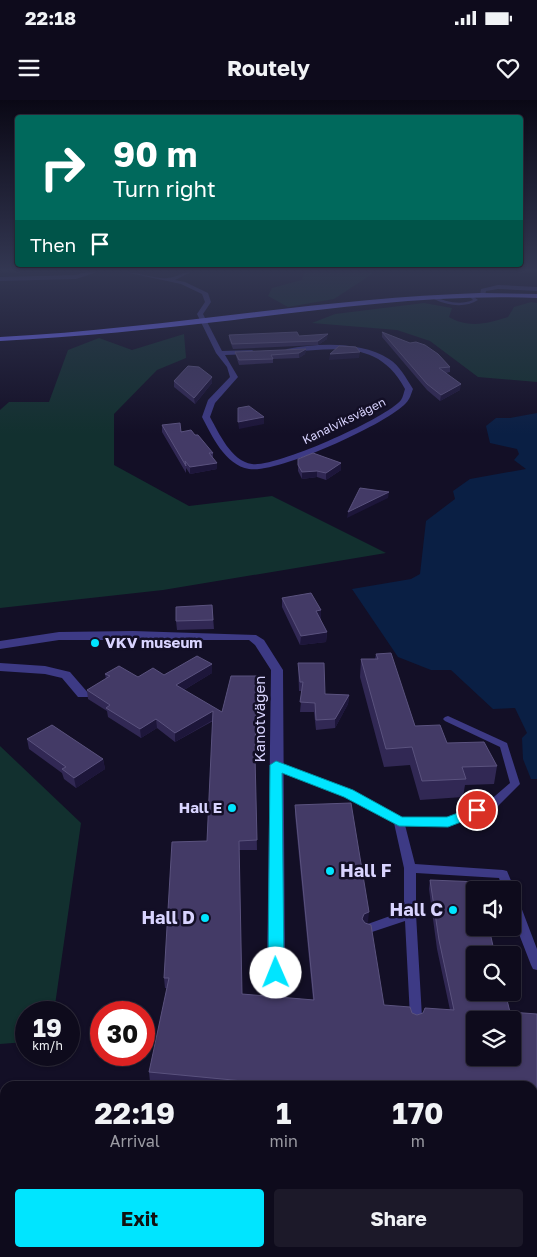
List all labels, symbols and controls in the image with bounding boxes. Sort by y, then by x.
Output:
text: 22:18 [25,6,76,29]
icon: menu [15,54,43,82]
text: Routely [227,54,310,81]
icon: heart [494,54,522,82]
text: 90 m [113,133,197,175]
icon: right [30,135,95,200]
text: Turn right [113,175,216,202]
icon: arrive [86,230,114,258]
text: Then [30,233,76,256]
street label: Kanalviksvägen [300,394,388,447]
place label: VKV museum [105,633,202,651]
marker: VKV museum [89,637,101,649]
street label: Kanotvägen [250,676,268,762]
pin [456,789,498,831]
icon: arrive [463,796,491,824]
place label: Hall E [179,798,222,816]
marker: Hall E [226,802,238,814]
place label: Hall F [340,859,392,881]
marker: Hall F [324,865,336,877]
map controls [466,881,521,1066]
button: sound [466,881,521,936]
place label: Hall C [390,898,443,920]
marker: Hall C [447,904,459,916]
place label: Hall D [141,906,195,928]
marker: Hall D [199,912,211,924]
position arrow [249,946,301,998]
button: search [466,946,521,1001]
speed limit sign: 30 [90,1001,155,1066]
button: layers [466,1011,521,1066]
text: 19 [33,1012,62,1043]
text: km/h [32,1038,63,1053]
text: 22:19 [94,1095,175,1131]
text: 1 [276,1095,291,1131]
text: 170 [392,1095,444,1131]
text: Arrival [110,1131,160,1151]
text: min [270,1131,298,1151]
text: m [411,1131,425,1151]
button: Exit [15,1189,264,1247]
button: Share [274,1189,523,1247]

